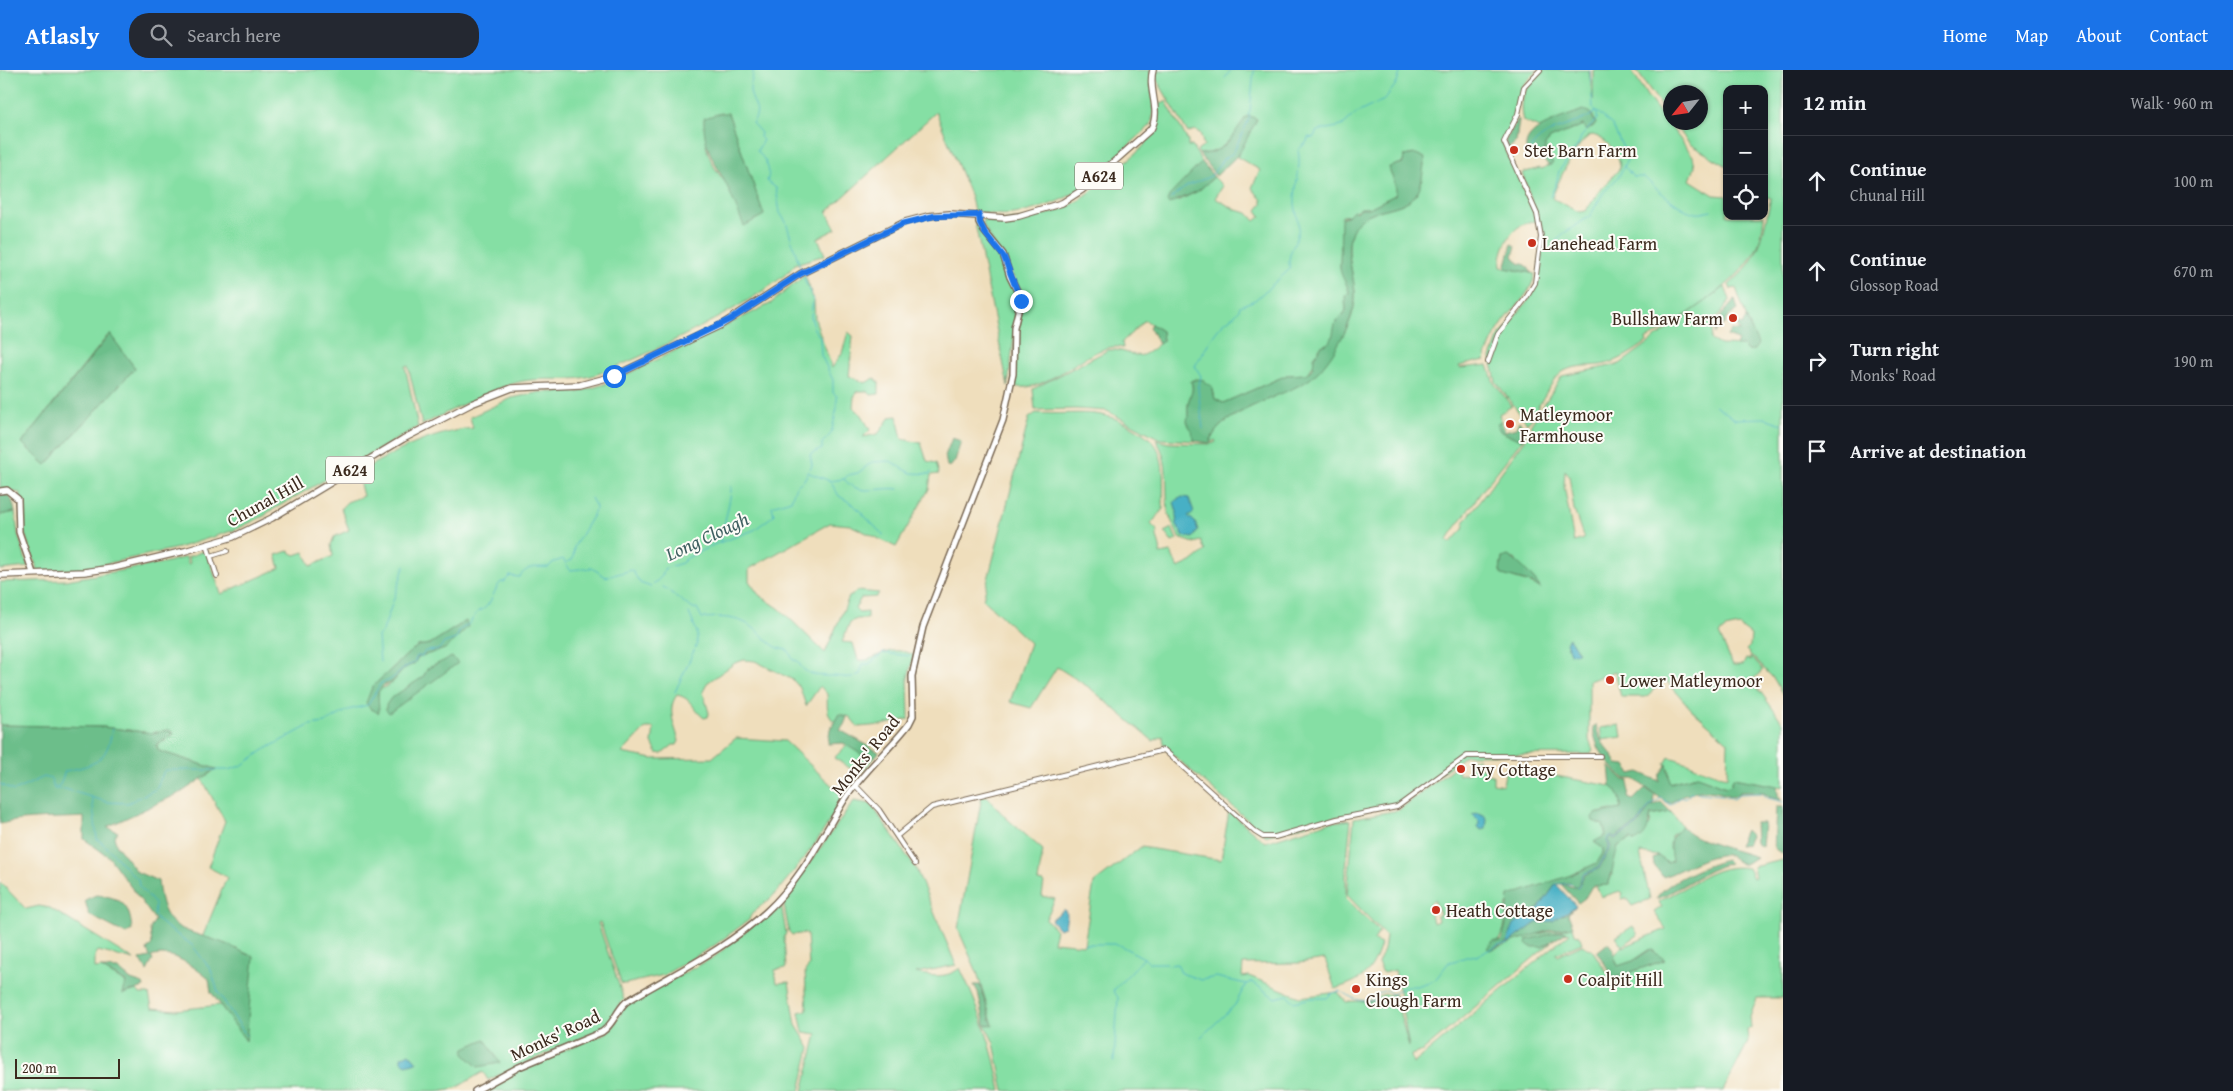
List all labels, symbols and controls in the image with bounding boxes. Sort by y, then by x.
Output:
search box [129,13,479,58]
text: Atlasly [25,18,99,53]
icon: search [147,21,175,49]
text: Search here [187,21,281,49]
text: Home [1943,22,1987,49]
text: Map [2015,22,2048,49]
text: About [2076,22,2122,49]
text: Contact [2150,22,2208,49]
north arrow [1663,85,1708,130]
map controls [1723,85,1768,220]
button: + [1723,85,1768,130]
text: 12 min [1803,87,1866,118]
text: Walk · 960 m [2130,91,2213,115]
button: − [1723,130,1768,175]
place label: Stet Barn Farm [1524,137,1637,164]
marker: Stet Barn Farm [1508,144,1520,156]
text: Continue [1850,155,1927,183]
road number: A624 [1075,162,1123,190]
icon: ahead [1803,167,1831,195]
text: 100 m [2173,169,2213,193]
button: locate [1723,175,1768,220]
text: Chunal Hill [1850,183,1925,207]
place label: Lanehead Farm [1542,230,1657,257]
marker: Lanehead Farm [1526,237,1538,249]
text: Continue [1850,245,1927,273]
icon: ahead [1803,257,1831,285]
text: 670 m [2173,259,2213,283]
text: Glossop Road [1850,273,1939,297]
route end [1010,290,1033,313]
place label: Bullshaw Farm [1612,305,1723,332]
marker: Bullshaw Farm [1727,312,1739,324]
text: Turn right [1850,335,1939,363]
icon: right [1803,347,1831,375]
text: 190 m [2173,349,2213,373]
text: Monks' Road [1850,363,1936,387]
route start [603,365,626,388]
place label: Matleymoor Farmhouse [1520,401,1613,449]
marker: Matleymoor Farmhouse [1504,418,1516,430]
icon: arrive [1803,437,1831,465]
text: Arrive at destination [1850,437,2026,465]
road number: A624 [326,456,374,484]
street label: Chunal Hill [222,469,308,533]
water label: Long Clough [660,504,754,568]
place label: Lower Matleymoor [1620,667,1763,694]
marker: Lower Matleymoor [1604,674,1616,686]
street label: Monks' Road [824,709,906,801]
place label: Ivy Cottage [1471,756,1556,783]
marker: Ivy Cottage [1455,763,1467,775]
place label: Heath Cottage [1446,897,1553,924]
marker: Heath Cottage [1430,904,1442,916]
place label: Kings Clough Farm [1366,966,1462,1014]
place label: Coalpit Hill [1578,966,1663,993]
marker: Coalpit Hill [1562,973,1574,985]
marker: Kings Clough Farm [1350,983,1362,995]
street label: Monks' Road [506,1002,605,1068]
scale bar [15,1056,120,1079]
text: 200 m [22,1058,57,1078]

